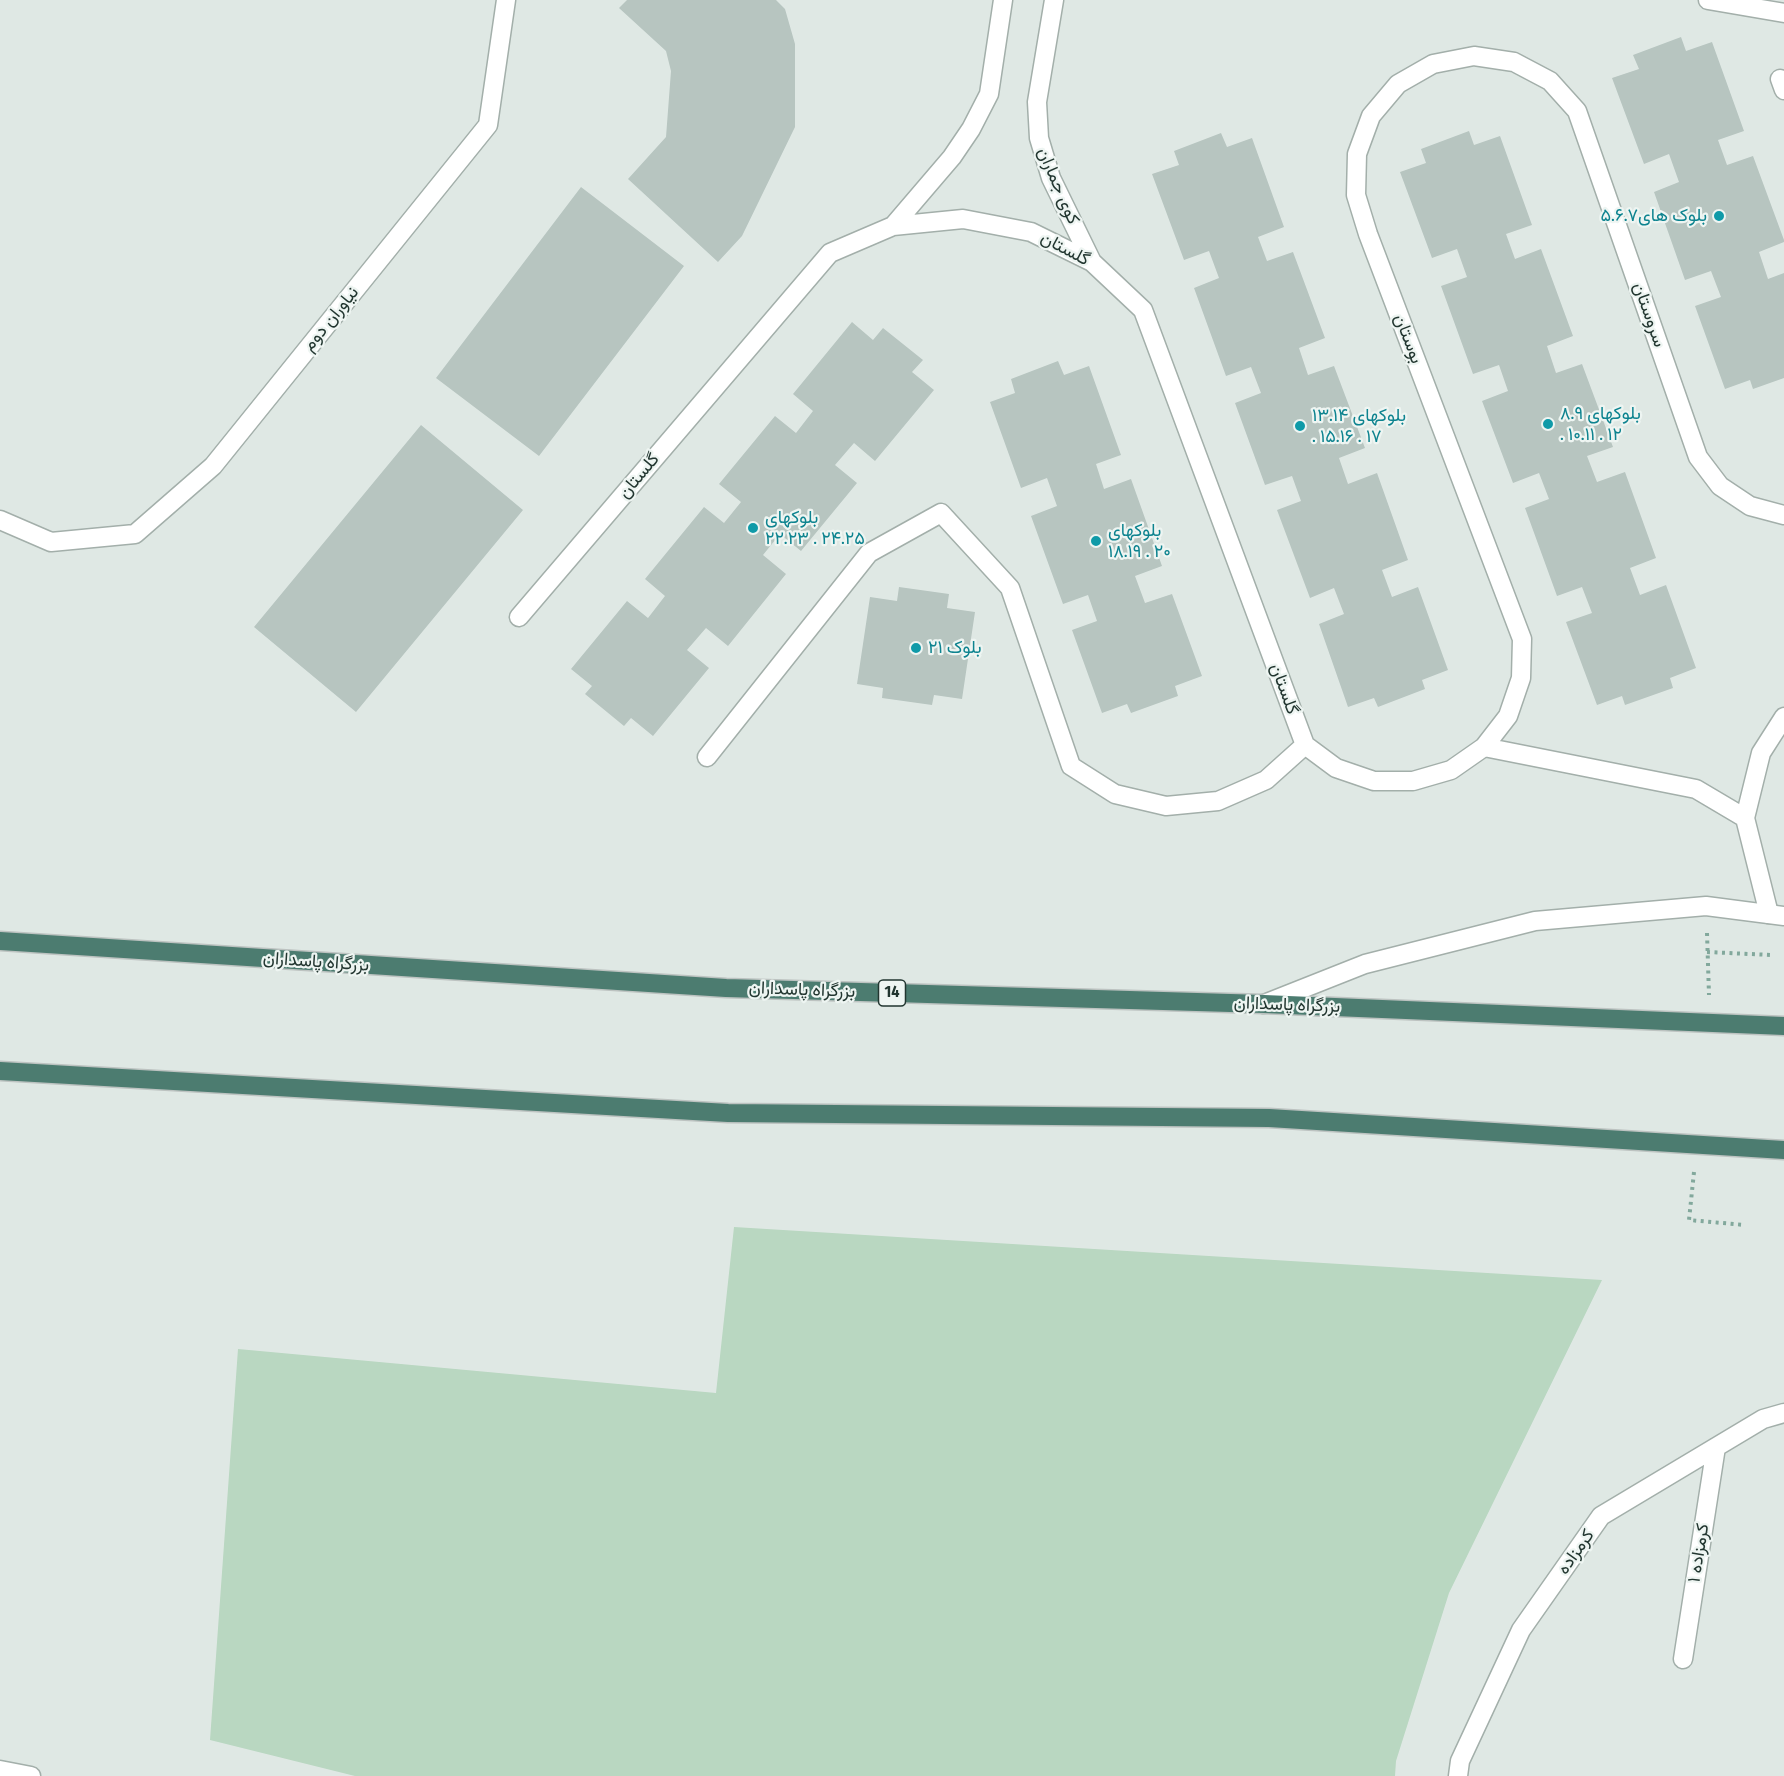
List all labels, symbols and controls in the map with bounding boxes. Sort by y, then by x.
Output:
street label: کوی جماران [1032,144,1084,228]
place label: بلوک های۵.۶.۷ [1600,205,1707,227]
marker: بلوک های۵.۶.۷ [1712,209,1726,223]
street label: گلستان [1037,227,1093,271]
street label: سروستان [1628,280,1670,350]
street label: نیاوران دوم [298,282,364,356]
street label: بوستان [1389,311,1427,367]
place label: بلوکهای ۸.۹ . ۱۰.۱۱ . ۱۲ [1560,403,1641,446]
place label: بلوکهای ۱۳.۱۴ . ۱۵.۱۶ . ۱۷ [1312,405,1406,448]
marker: بلوکهای ۸.۹ . ۱۰.۱۱ . ۱۲ [1541,417,1555,431]
marker: بلوکهای ۱۳.۱۴ . ۱۵.۱۶ . ۱۷ [1293,419,1307,433]
street label: گلستان [614,449,664,503]
place label: بلوکهای ۲۲.۲۳ . ۲۴.۲۵ [765,507,865,550]
place label: بلوکهای ۱۸.۱۹ . ۲۰ [1108,520,1171,562]
marker: بلوکهای ۲۲.۲۳ . ۲۴.۲۵ [746,521,760,535]
marker: بلوکهای ۱۸.۱۹ . ۲۰ [1089,534,1103,548]
place label: بلوک ۲۱ [928,637,982,659]
marker: بلوک ۲۱ [909,641,923,655]
street label: گلستان [1265,661,1303,717]
street label: بزرگراه پاسداران [262,948,370,976]
street label: بزرگراه پاسداران [748,977,856,1003]
road number: 14 [878,980,906,1006]
street label: بزرگراه پاسداران [1233,992,1341,1018]
street label: کرمزاده ١ [1684,1522,1714,1584]
street label: کرمزاده [1553,1525,1599,1579]

